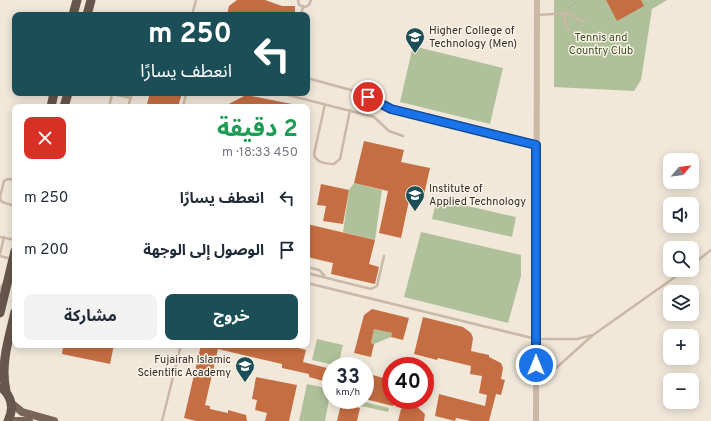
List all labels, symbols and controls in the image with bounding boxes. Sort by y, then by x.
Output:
text: 250 m [148,17,232,53]
place label: Higher College of Technology (Men) [429,24,517,51]
school or university icon: Higher College of Technology (Men) [404,26,426,54]
icon: left [246,28,298,80]
park label: Tennis and Country Club [569,31,633,58]
text: انعطف يسارًا [140,61,232,84]
pin [351,80,385,114]
icon: arrive [357,86,379,108]
text: 2 دقيقة [217,115,298,145]
button: close [24,117,66,159]
text: 450 m · 18:33 [222,145,298,161]
north arrow [663,153,699,189]
map controls [663,153,699,409]
place label: Institute of Applied Technology [429,182,526,209]
school or university icon: Institute of Applied Technology [404,184,426,212]
icon: left [276,187,298,209]
text: 250 m [24,189,68,208]
text: انعطف يسارًا [180,190,264,209]
button: sound [663,197,699,233]
icon: arrive [276,239,298,261]
text: 200 m [24,241,69,260]
button: search [663,241,699,277]
text: الوصول إلى الوجهة [143,242,264,261]
button: layers [663,285,699,321]
button: مشاركة [24,294,157,340]
button: خروج [165,294,298,340]
button: + [663,329,699,365]
position arrow [515,344,557,386]
place label: Fujairah Islamic Scientific Academy [137,353,231,380]
school or university icon: Fujairah Islamic Scientific Academy [234,355,256,383]
speed limit sign: 40 [382,357,434,409]
text: 33 [336,365,360,391]
button: − [663,373,699,409]
text: km/h [336,386,360,399]

